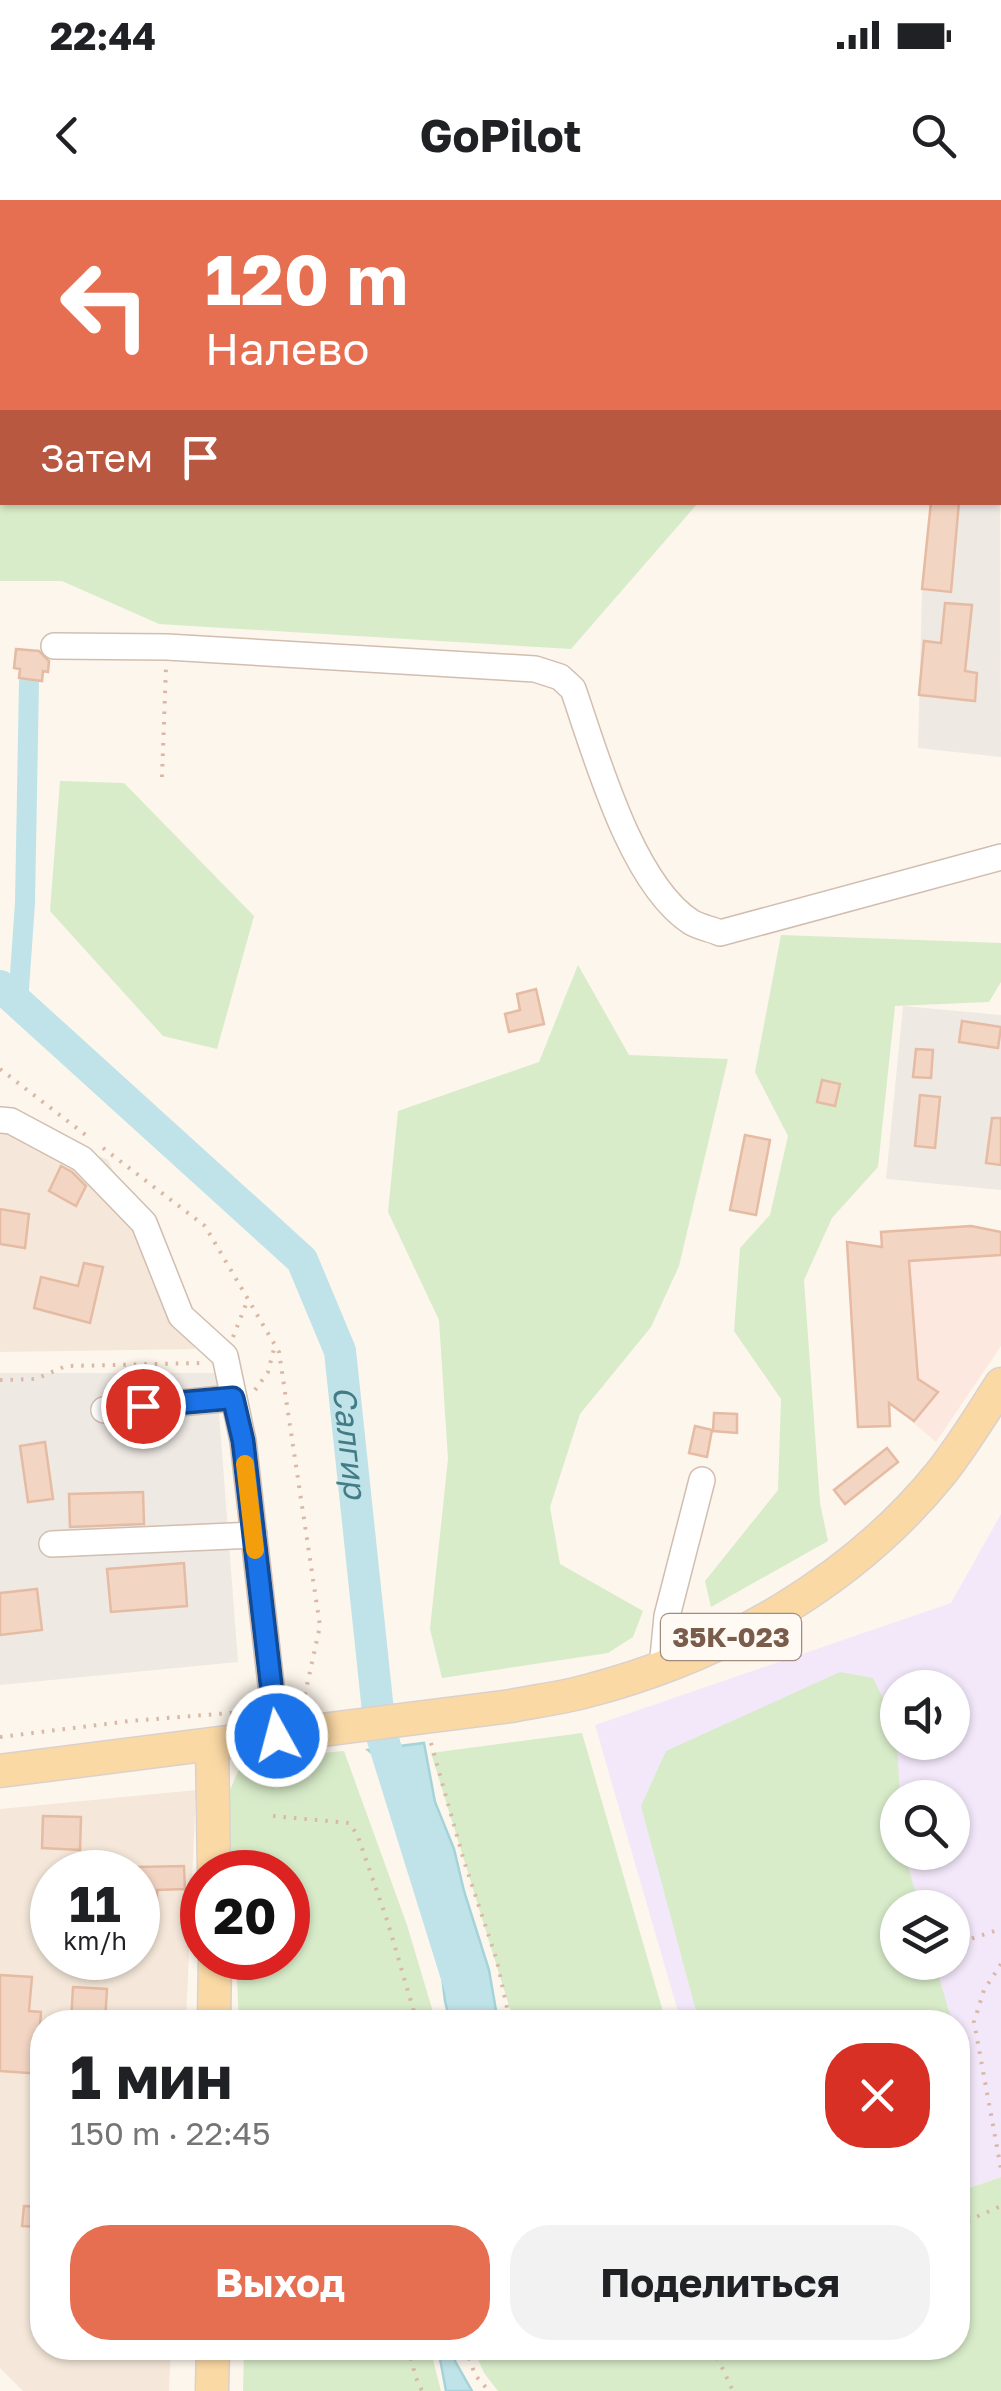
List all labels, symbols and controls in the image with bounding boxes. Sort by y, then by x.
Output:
text: 22:44 [50,13,156,58]
icon: back [40,108,95,163]
text: GoPilot [419,108,582,162]
icon: search [906,108,961,163]
text: 120 m [205,236,408,320]
icon: left [40,240,170,370]
text: Налево [205,321,369,375]
icon: arrive [173,430,228,485]
text: Затем [40,435,153,480]
pin [101,1364,186,1449]
icon: arrive [116,1379,171,1434]
water label: Салгир [326,1384,376,1502]
road number: 35К-023 [661,1614,801,1660]
map controls [880,1670,970,1980]
button: sound [880,1670,970,1760]
position arrow [225,1684,329,1788]
button: search [880,1780,970,1870]
speed limit sign: 20 [180,1850,310,1980]
text: 11 [69,1873,121,1933]
button: layers [880,1890,970,1980]
text: km/h [63,1925,127,1956]
text: 1 мин [70,2040,232,2112]
button: close [825,2043,930,2148]
text: 150 m · 22:45 [70,2114,271,2152]
button: Выход [70,2225,490,2340]
button: Поделиться [510,2225,930,2340]

